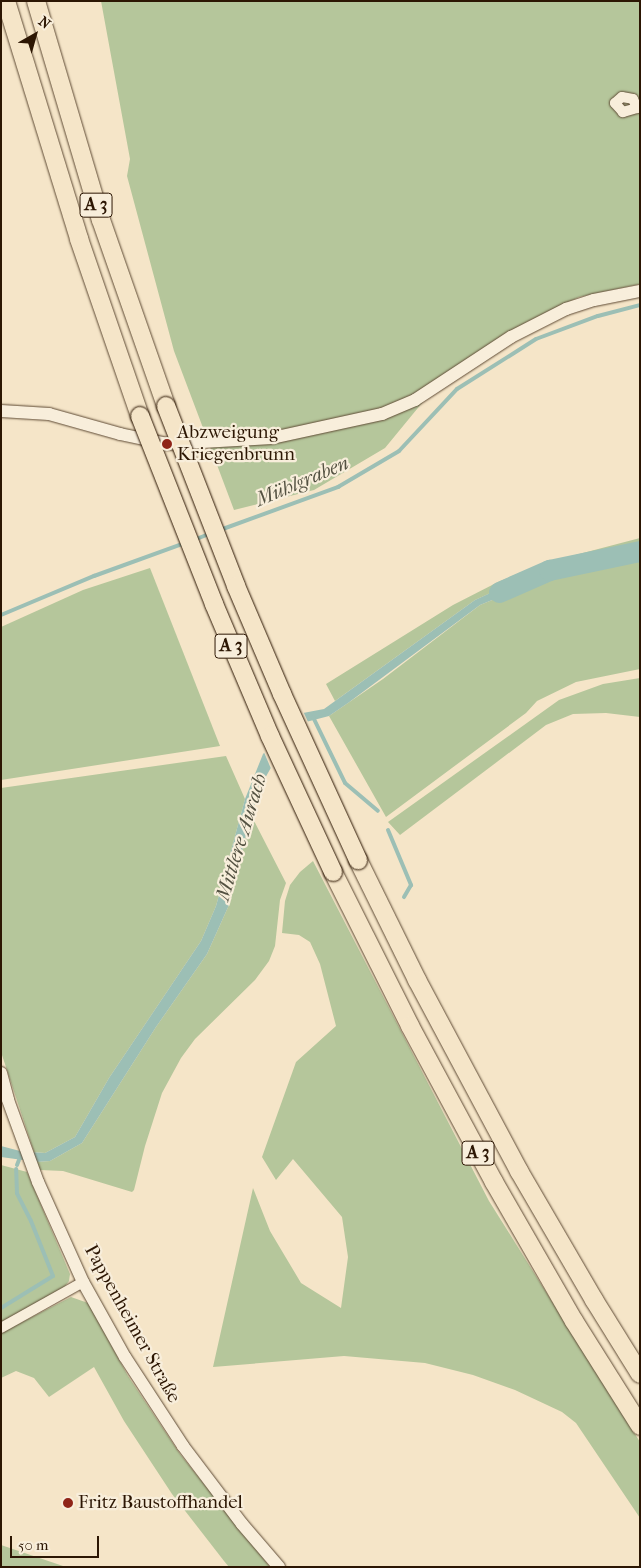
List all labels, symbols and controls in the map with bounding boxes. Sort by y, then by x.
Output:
north arrow [10,10,60,60]
text: N [35,13,54,33]
road number: A 3 [78,190,114,220]
place label: Abzweigung Kriegenbrunn [177,422,295,466]
marker: Abzweigung Kriegenbrunn [161,438,173,450]
water label: Mühlgraben [252,451,352,511]
road number: A 3 [214,630,248,661]
water label: Mittlere Aurach [210,771,272,903]
road number: A 3 [460,1138,496,1168]
street label: Pappenheimer Straße [79,1241,185,1407]
place label: Fritz Baustoffhandel [78,1492,243,1514]
marker: Fritz Baustoffhandel [62,1497,74,1509]
scale bar [12,1526,101,1558]
text: 50 m [18,1536,48,1554]

